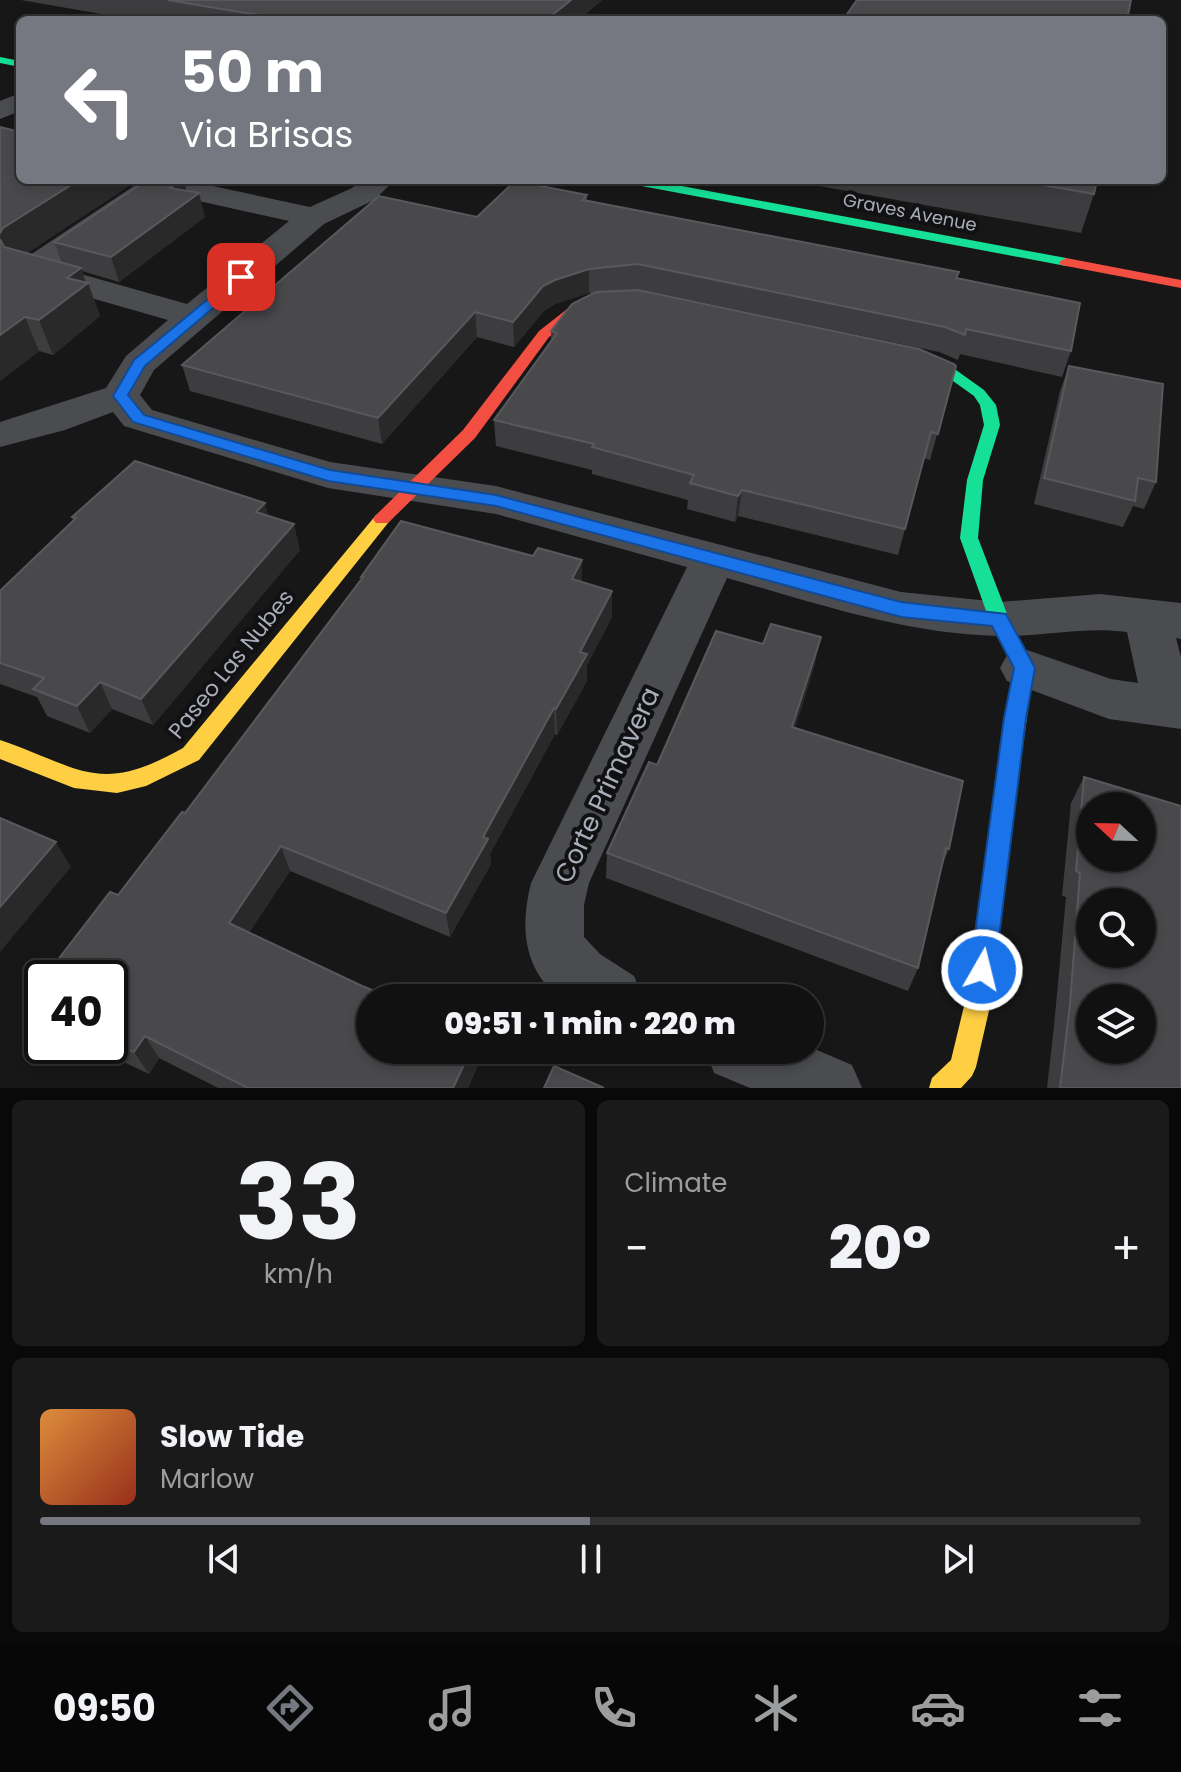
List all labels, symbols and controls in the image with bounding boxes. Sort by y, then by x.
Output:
text: 50 m [180,33,324,112]
icon: left [48,48,152,152]
text: Via Brisas [180,109,353,160]
street label: Graves Avenue [841,187,979,237]
pin [207,243,275,311]
icon: arrive [219,255,263,299]
street label: Paseo Las Nubes [161,583,301,745]
street label: Corte Primavera [546,681,668,889]
north arrow [1076,792,1156,872]
map controls [1076,792,1156,1064]
button: search [1076,888,1156,968]
position arrow [940,928,1024,1012]
speed limit sign: 40 [24,960,128,1064]
button: layers [1076,984,1156,1064]
text: 09:51 · 1 min · 220 m [444,1002,736,1045]
text: 33 [235,1130,361,1275]
text: Climate [625,1165,727,1201]
text: 20° [829,1206,931,1290]
text: − [625,1218,649,1279]
text: + [1111,1218,1141,1279]
text: km/h [264,1256,333,1292]
text: Slow Tide [160,1415,304,1458]
text: Marlow [160,1461,254,1497]
icon: previous [202,1537,246,1581]
icon: pause [569,1537,613,1581]
icon: next [936,1537,980,1581]
icon: directions [262,1680,318,1736]
icon: music [424,1680,480,1736]
icon: phone [586,1680,642,1736]
icon: climate [748,1680,804,1736]
icon: car [910,1680,966,1736]
icon: filters [1072,1680,1128,1736]
text: 09:50 [53,1683,156,1734]

